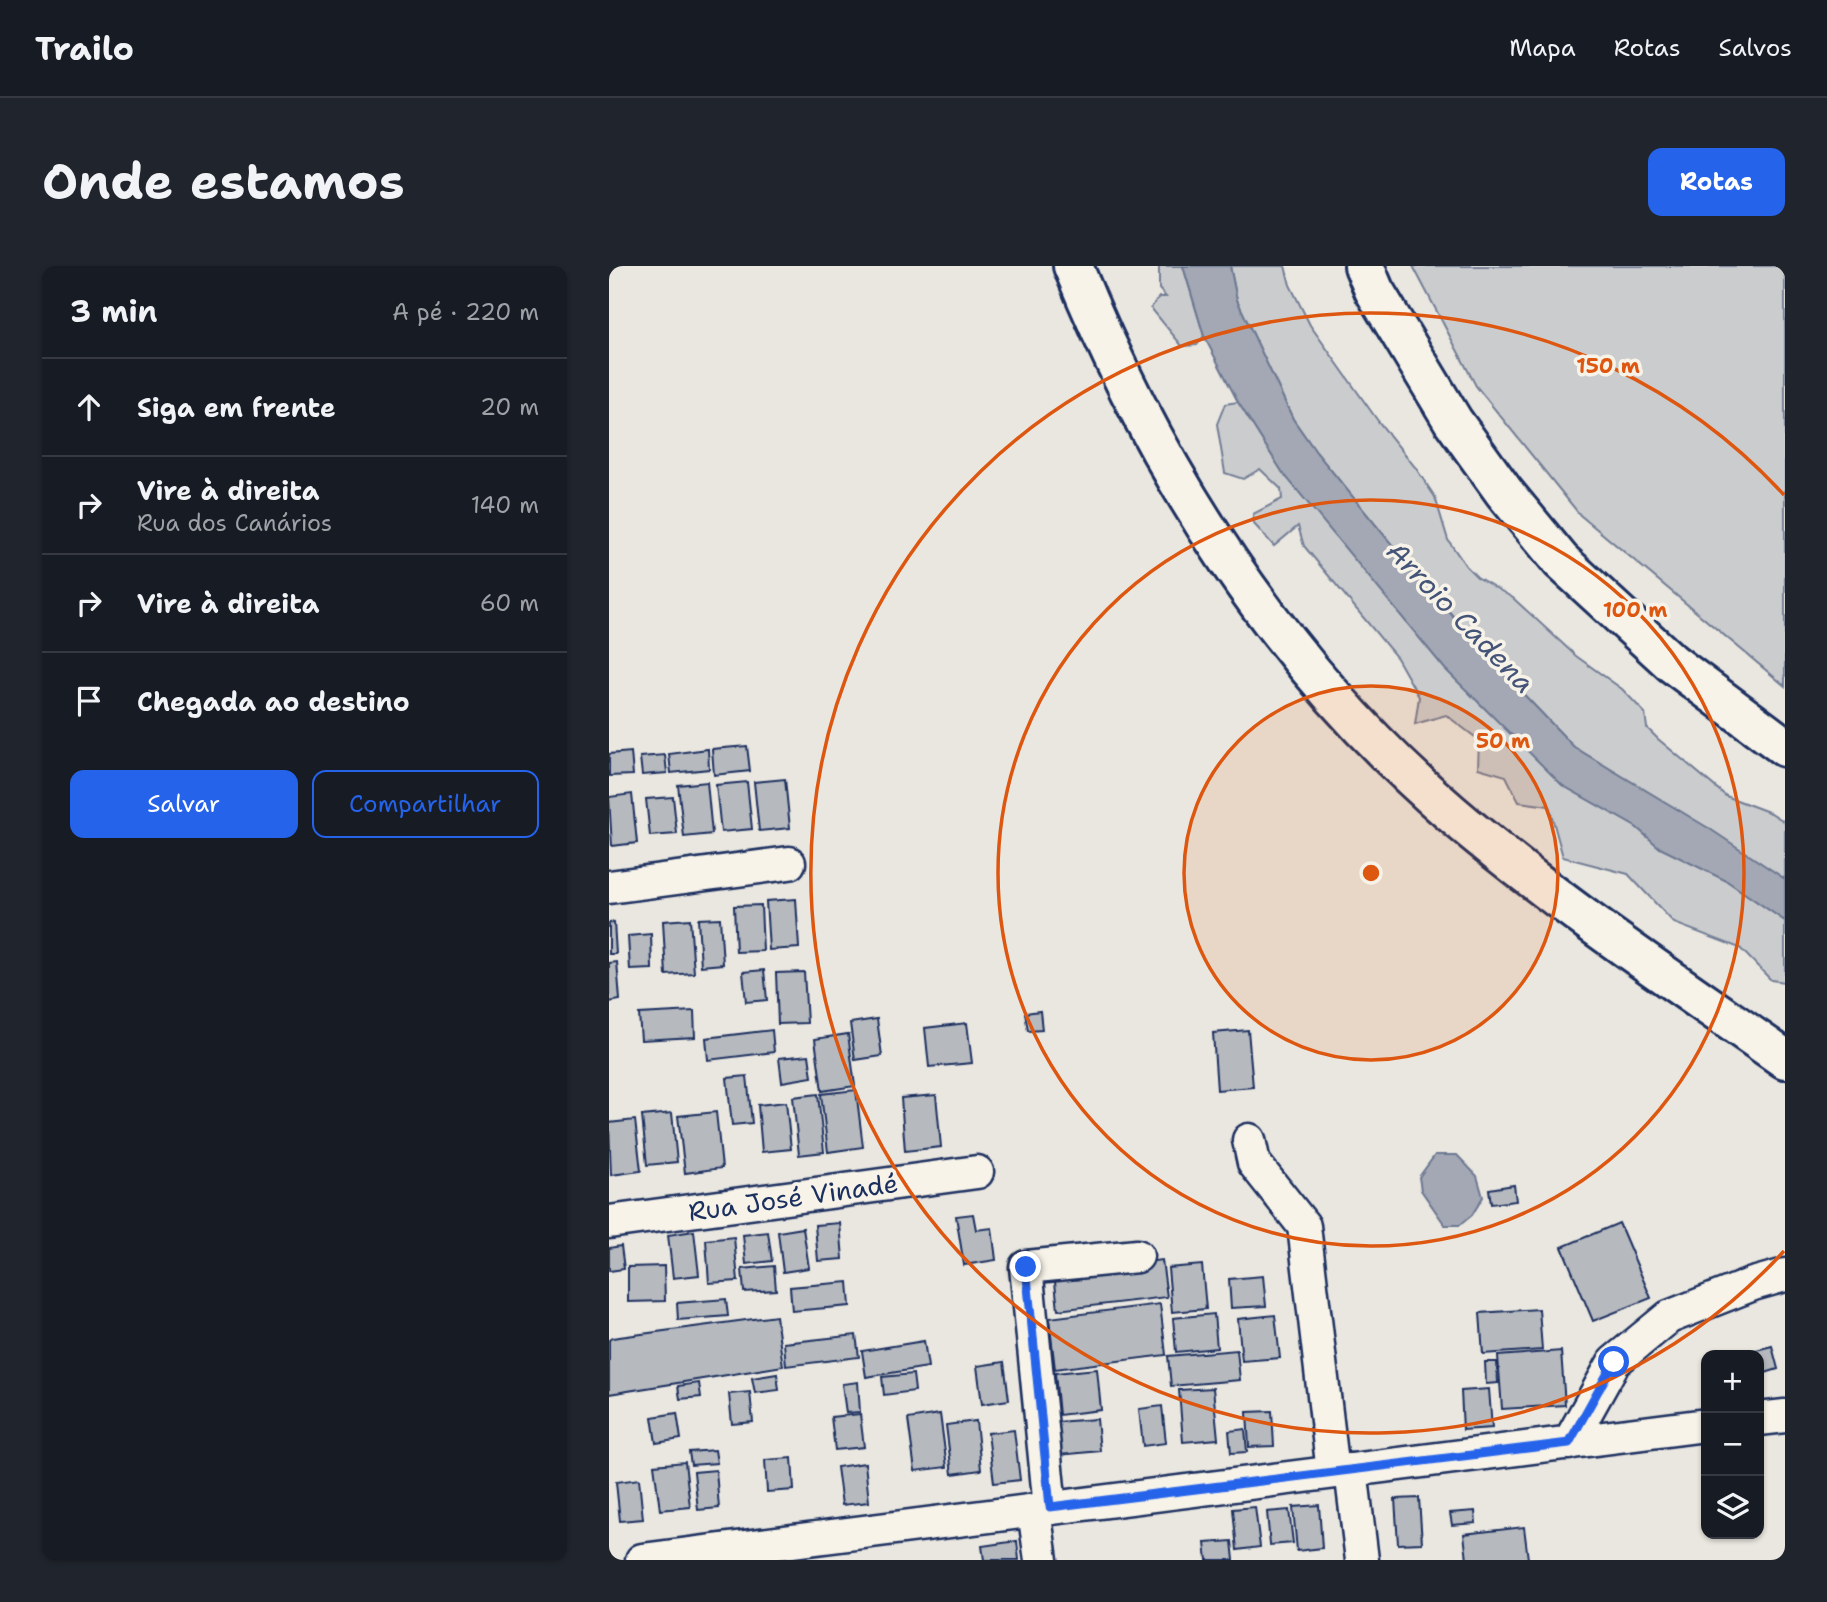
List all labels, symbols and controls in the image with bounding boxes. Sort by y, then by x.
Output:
text: Trailo [35,26,134,71]
text: Mapa [1509,32,1576,64]
text: Rotas [1614,32,1681,64]
text: Salvos [1719,32,1792,64]
button: Rotas [1648,148,1785,216]
text: Onde estamos [42,149,405,215]
text: 3 min [70,291,157,332]
text: A pé · 220 m [392,297,539,327]
text: 150 m [1576,352,1640,380]
icon: ahead [70,388,108,426]
text: Siga em frente [137,390,336,425]
text: 20 m [480,392,539,422]
text: Vire à direita [137,473,319,508]
icon: right [70,486,108,524]
text: 140 m [471,490,539,520]
text: Rua dos Canários [137,508,332,538]
water label: Arroio Cadena [1379,533,1543,701]
icon: right [70,584,108,622]
text: Vire à direita [137,586,319,621]
text: 60 m [480,588,539,618]
text: 100 m [1603,596,1667,624]
icon: arrive [70,682,108,720]
text: Chegada ao destino [137,684,410,719]
text: 50 m [1476,727,1530,755]
button: Salvar [70,770,298,838]
button: Compartilhar [312,770,539,838]
centre of rings [1359,861,1383,885]
street label: Rua José Vinadé [686,1165,900,1229]
route end [1010,1251,1041,1282]
route start [1598,1346,1629,1377]
map controls [1701,1350,1764,1539]
button: + [1701,1350,1764,1413]
button: − [1701,1413,1764,1476]
button: layers [1701,1476,1764,1539]

